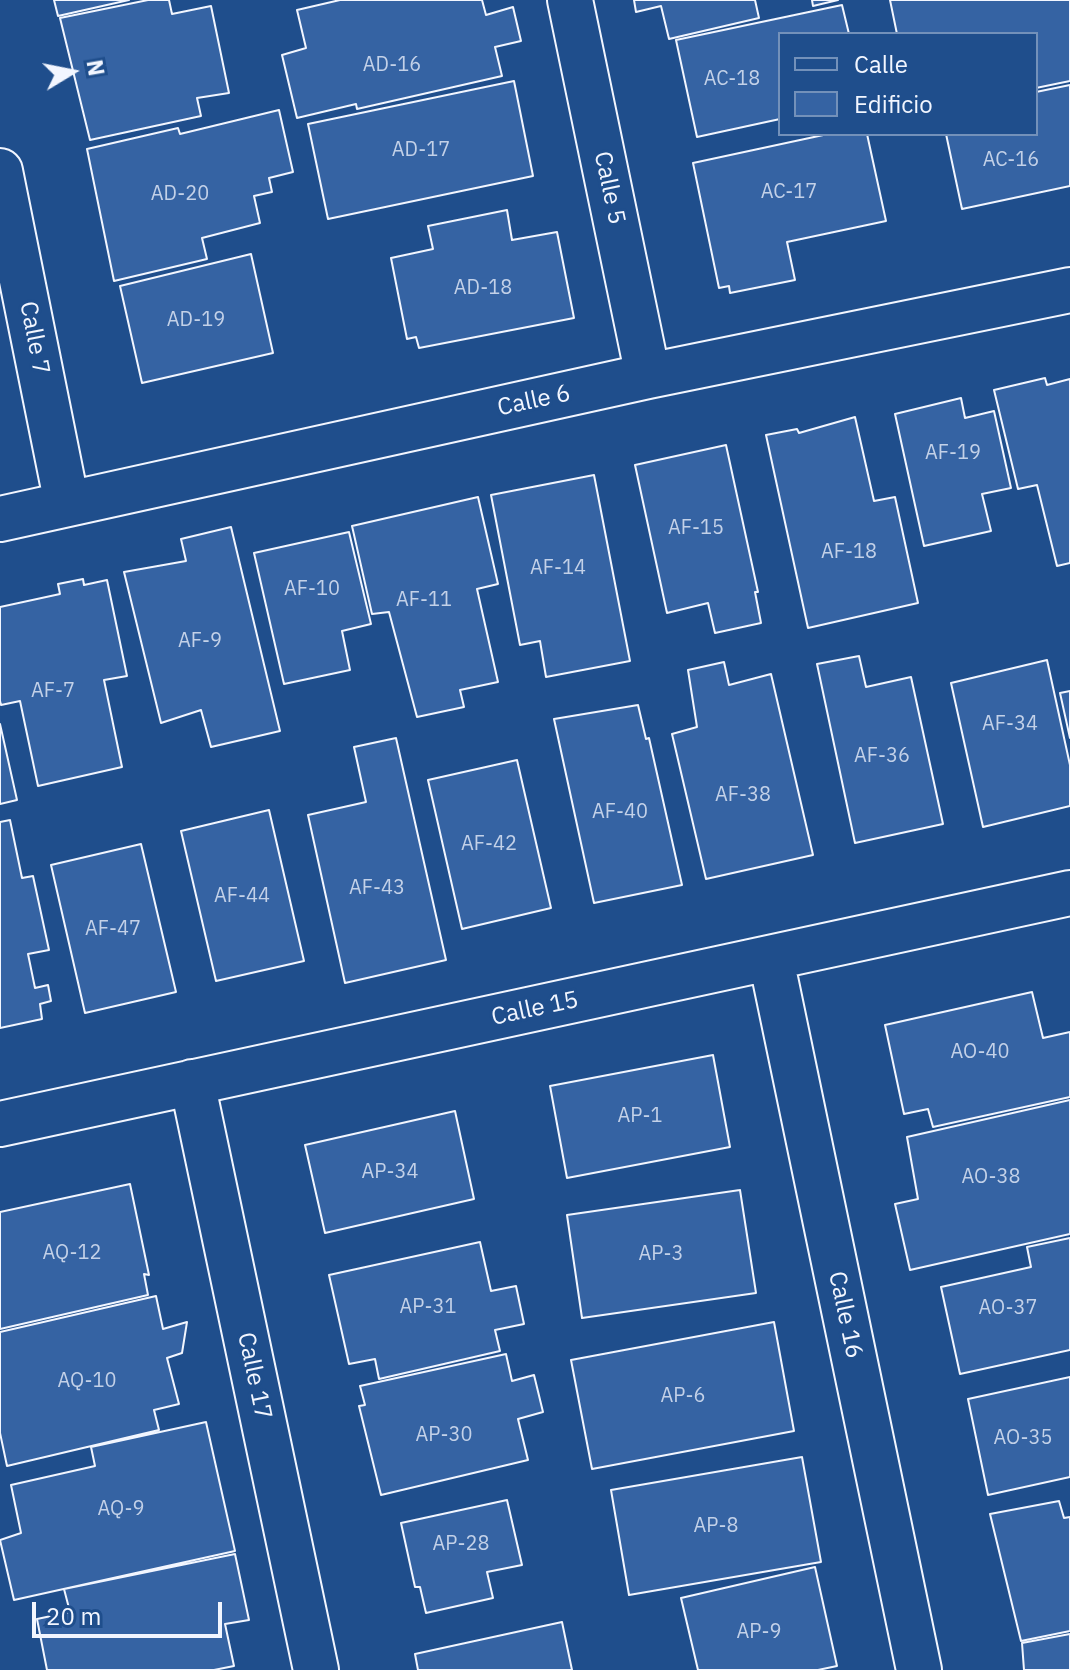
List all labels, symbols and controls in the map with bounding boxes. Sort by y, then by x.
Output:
north arrow [32,32,112,112]
legend [778,32,1038,136]
text: Calle [854,48,908,80]
house number: AD-16 [363,53,421,77]
text: N [80,57,112,78]
house number: AC-18 [704,67,760,91]
text: Edificio [854,88,933,120]
house number: AD-17 [392,138,450,162]
house number: AC-16 [983,148,1039,172]
street label: Calle 5 [587,149,631,227]
house number: AC-17 [761,180,817,204]
house number: AD-20 [151,182,209,206]
house number: AD-18 [454,276,512,300]
street label: Calle 7 [13,299,55,377]
house number: AD-19 [167,308,225,332]
street label: Calle 6 [495,379,573,423]
house number: AF-19 [925,441,981,465]
house number: AF-15 [668,516,724,540]
house number: AF-18 [821,540,877,564]
house number: AF-14 [530,556,586,580]
house number: AF-10 [284,577,340,601]
house number: AF-11 [396,588,452,612]
house number: AF-9 [178,629,222,653]
house number: AF-7 [31,679,75,703]
house number: AF-34 [982,712,1038,736]
house number: AF-36 [854,744,910,768]
house number: AF-38 [715,783,771,807]
house number: AF-40 [592,800,648,824]
house number: AF-42 [461,832,517,856]
house number: AF-43 [349,876,405,900]
house number: AF-44 [214,884,270,908]
house number: AF-47 [85,917,141,941]
street label: Calle 15 [489,986,581,1032]
house number: AO-40 [951,1040,1009,1064]
house number: AP-1 [618,1104,662,1128]
house number: AP-34 [362,1160,418,1184]
house number: AO-38 [962,1165,1020,1189]
house number: AQ-12 [43,1241,101,1265]
house number: AP-3 [639,1242,683,1266]
street label: Calle 16 [822,1269,868,1361]
house number: AP-31 [400,1295,456,1319]
house number: AO-37 [979,1296,1037,1320]
street label: Calle 17 [231,1330,277,1422]
house number: AQ-10 [58,1369,116,1393]
house number: AP-6 [661,1384,705,1408]
house number: AP-30 [416,1423,472,1447]
house number: AO-35 [994,1426,1052,1450]
house number: AQ-9 [98,1497,144,1521]
house number: AP-8 [694,1514,738,1538]
house number: AP-28 [433,1532,489,1556]
scale bar [36,1586,226,1636]
text: 20 m [46,1600,101,1632]
house number: AP-9 [737,1620,781,1644]

